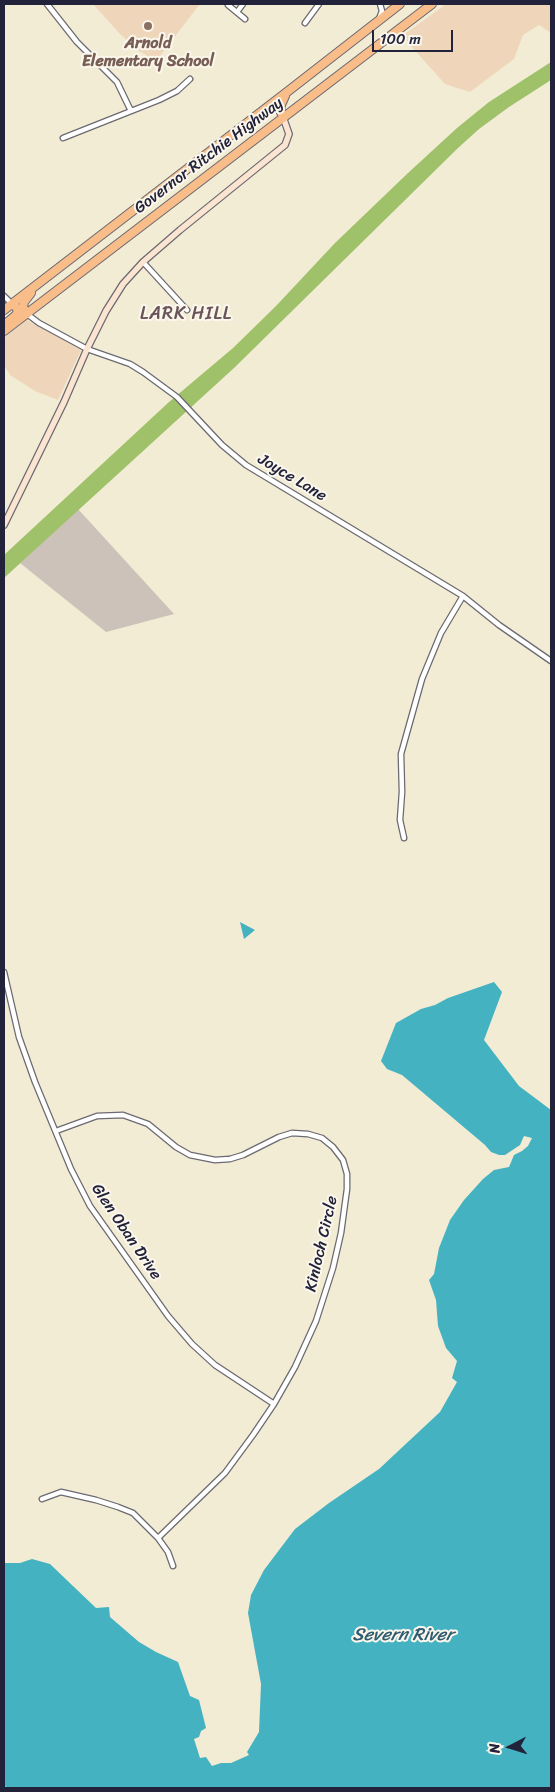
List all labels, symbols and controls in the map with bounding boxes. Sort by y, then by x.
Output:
marker: Arnold Elementary School [142,20,154,32]
scale bar [375,20,456,52]
text: 100 m [380,26,421,52]
place label: Arnold Elementary School [82,34,214,72]
street label: Governor Ritchie Highway [131,94,287,218]
district label: LARK HILL [139,303,233,325]
street label: Joyce Lane [254,450,330,506]
street label: Glen Oban Drive [87,1180,165,1284]
street label: Kinloch Circle [302,1194,342,1294]
water label: Severn River [353,1624,453,1646]
north arrow [485,1722,535,1772]
text: N [482,1742,507,1754]

